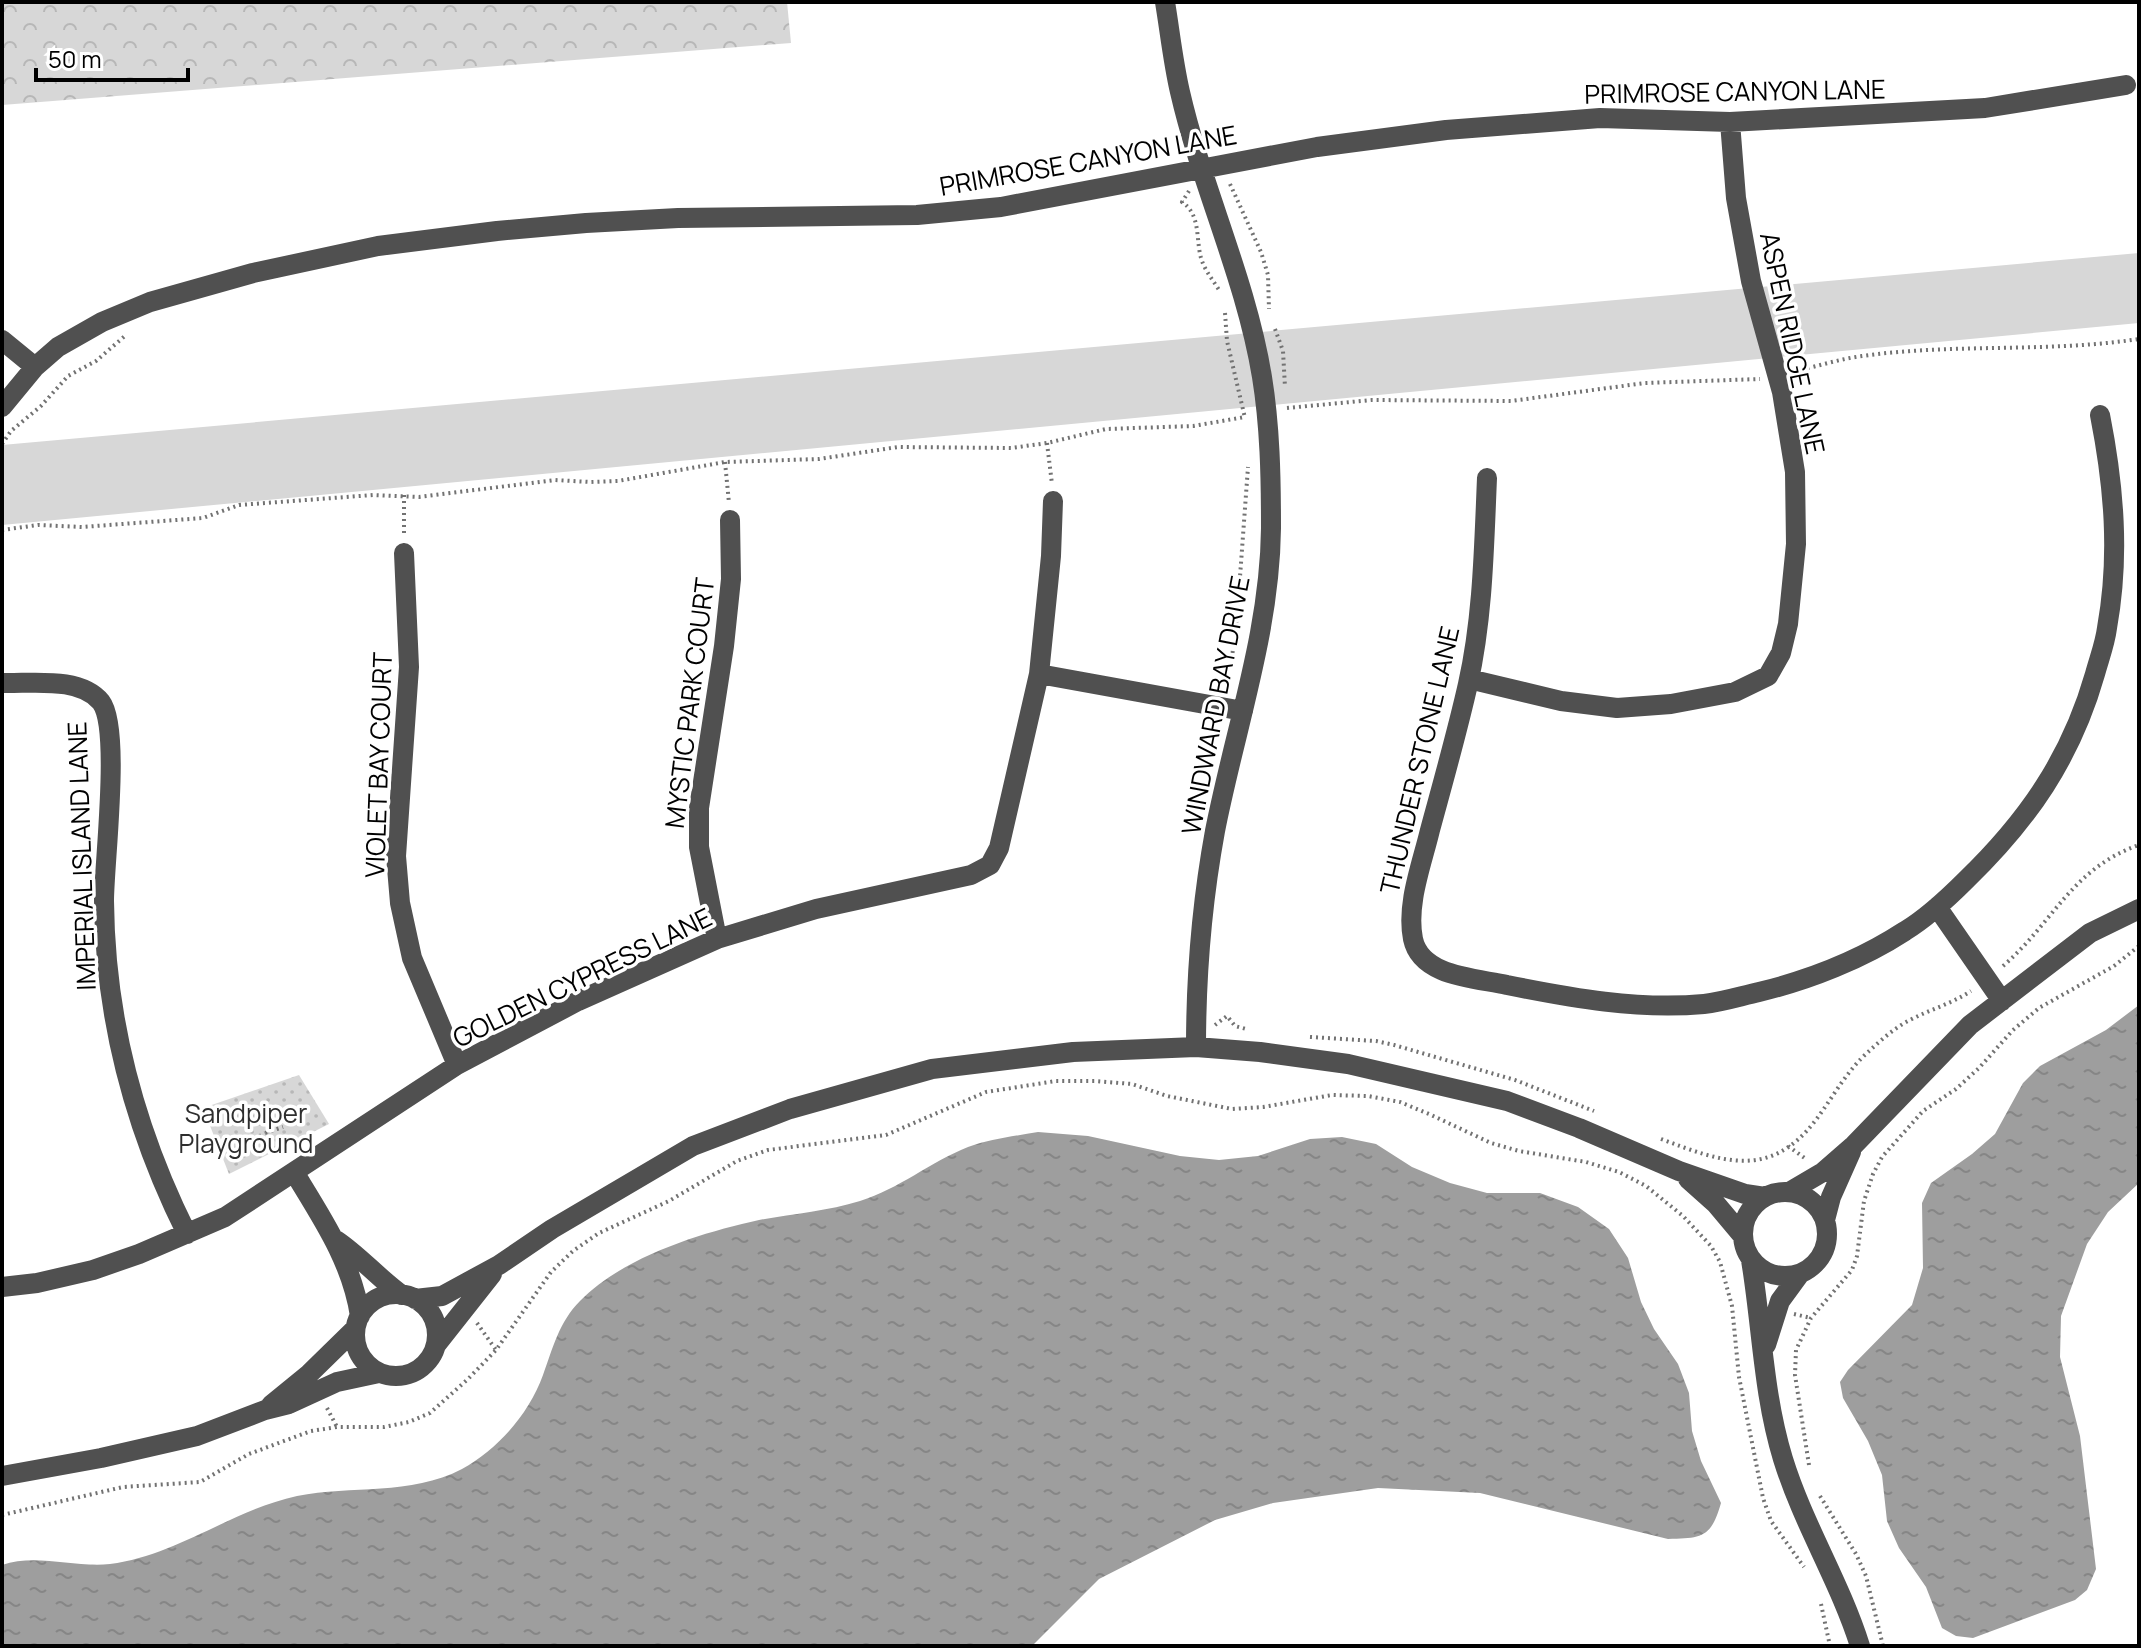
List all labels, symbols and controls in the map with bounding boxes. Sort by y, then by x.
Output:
scale bar [36,32,188,82]
text: 50 m [48,42,102,75]
street label: PRIMROSE CANYON LANE [1584,70,1886,112]
street label: PRIMROSE CANYON LANE [937,116,1239,204]
street label: ASPEN RIDGE LANE [1752,229,1834,457]
street label: WINDWARD BAY DRIVE [1172,573,1258,837]
street label: MYSTIC PARK COURT [656,575,722,830]
street label: THUNDER STONE LANE [1371,623,1467,897]
street label: VIOLET BAY COURT [356,651,400,878]
street label: IMPERIAL ISLAND LANE [58,721,104,991]
street label: GOLDEN CYPRESS LANE [446,899,718,1055]
park label: Sandpiper Playground [179,1095,313,1161]

